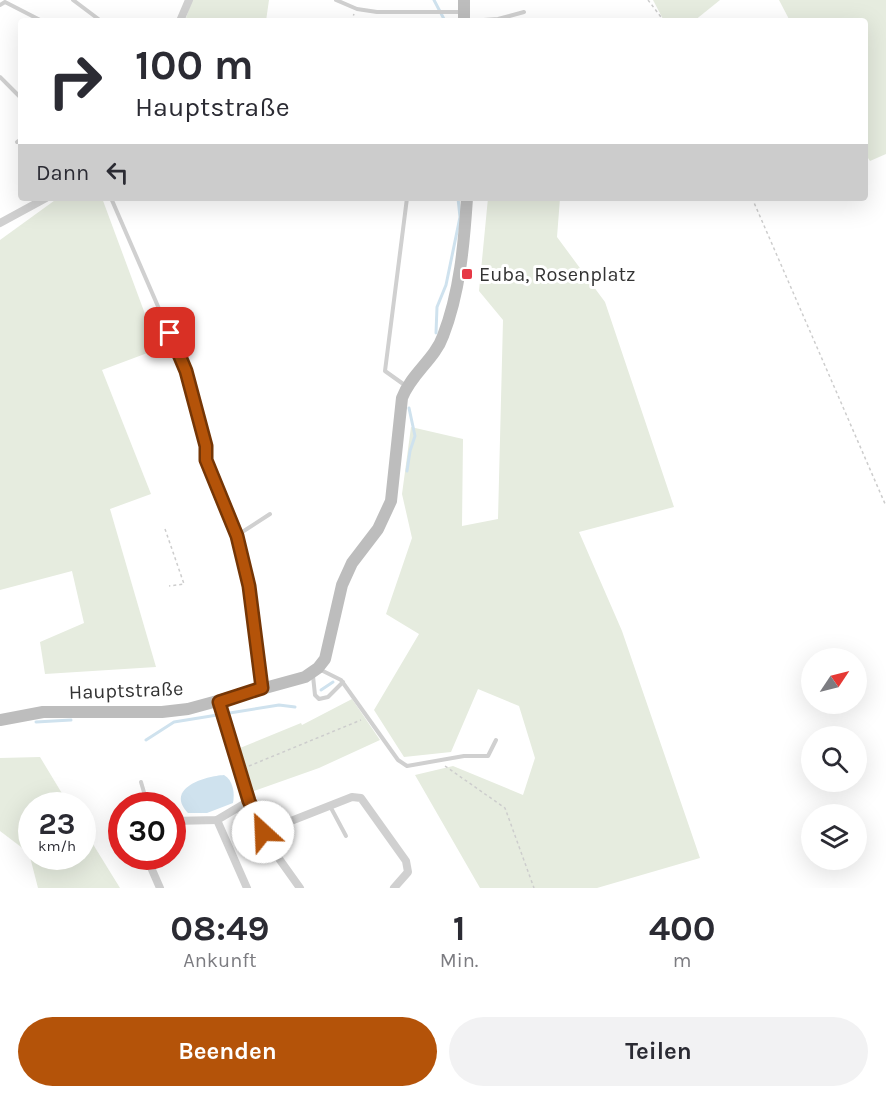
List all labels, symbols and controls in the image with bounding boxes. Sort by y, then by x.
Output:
text: 100 m [135,40,254,90]
icon: right [36,42,114,120]
text: Hauptstraße [135,91,290,123]
icon: left [101,156,134,189]
text: Dann [36,160,89,186]
place label: Euba, Rosenplatz [479,263,635,286]
marker: Euba, Rosenplatz [460,267,474,281]
pin [144,307,195,358]
icon: arrive [153,316,186,349]
north arrow [801,648,867,714]
map controls [801,648,867,870]
street label: Hauptstraße [68,677,184,704]
button: search [801,726,867,792]
speed limit sign: 30 [108,792,186,870]
position arrow [231,800,295,864]
button: layers [801,804,867,870]
text: 23 [39,806,75,842]
text: km/h [38,837,76,855]
text: 08:49 [170,907,269,949]
text: 1 [453,907,465,949]
text: 400 [649,907,716,949]
text: Ankunft [183,949,257,972]
text: Min. [440,949,478,972]
text: m [673,949,692,972]
button: Beenden [18,1017,437,1086]
button: Teilen [449,1017,868,1086]

